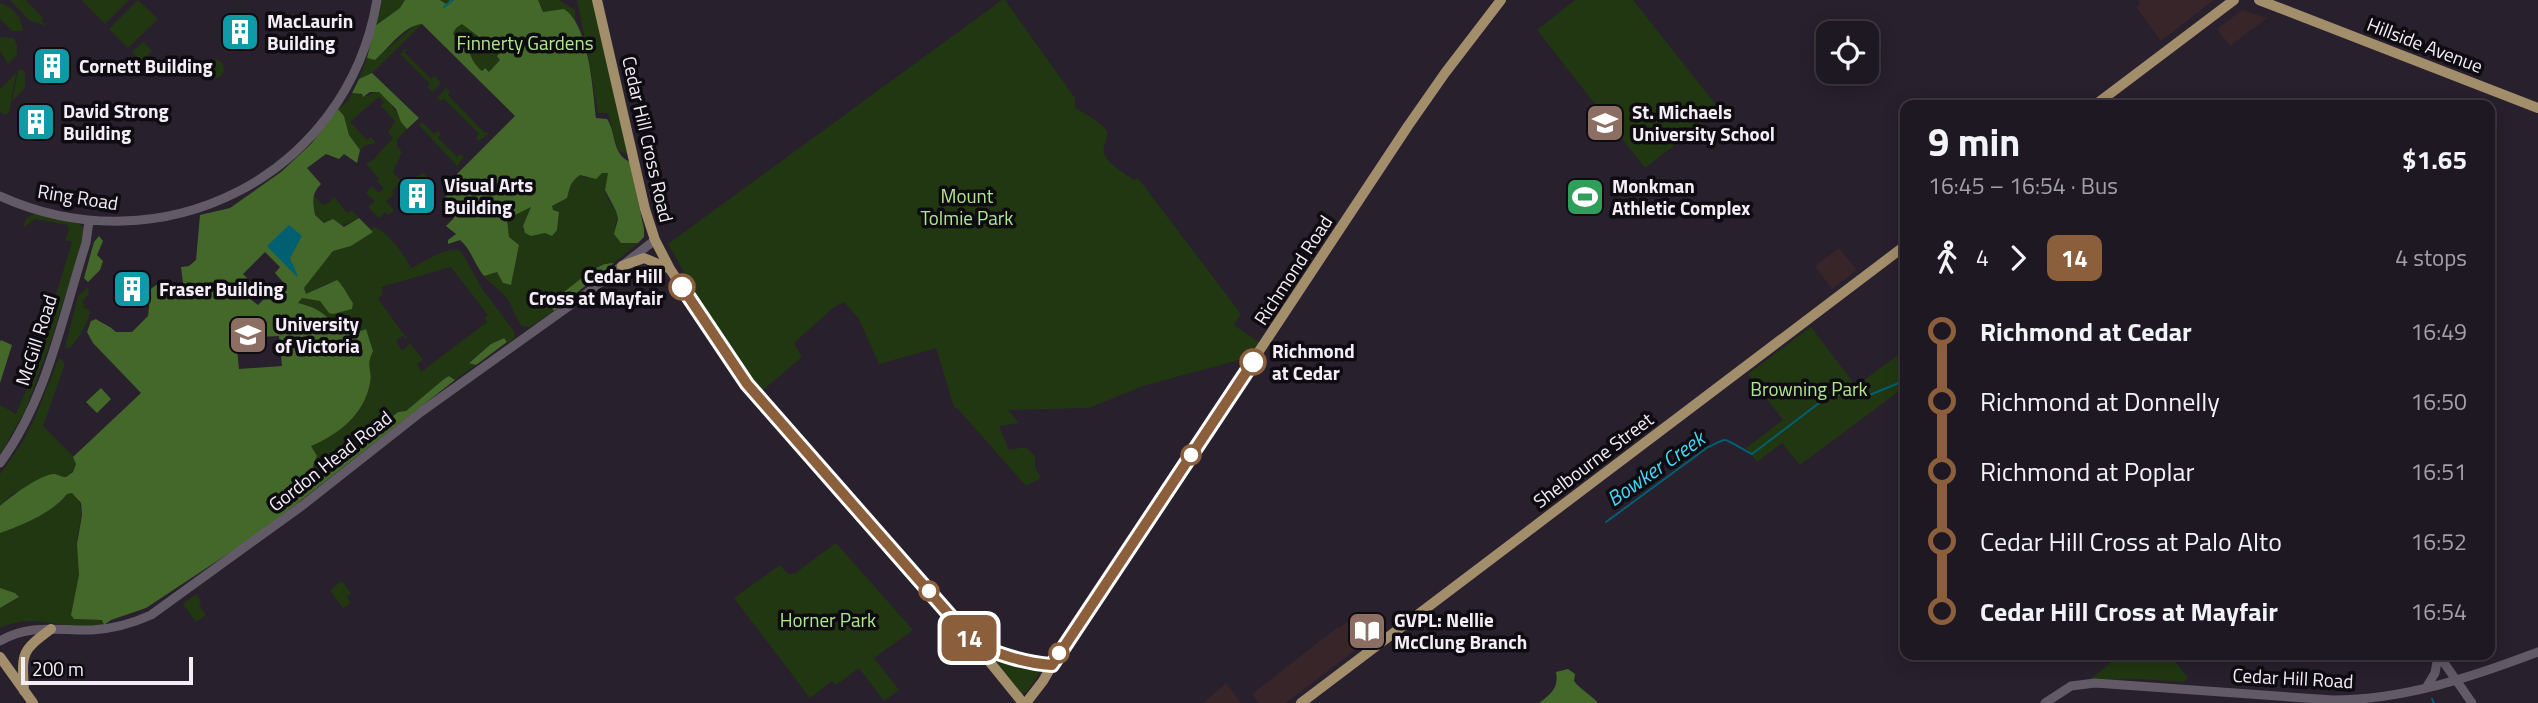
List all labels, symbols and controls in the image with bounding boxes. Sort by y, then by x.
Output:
place label: MacLaurin Building [267,6,353,57]
street label: Hillside Avenue [2363,9,2487,80]
building icon: MacLaurin Building [219,11,261,53]
map controls [1816,21,1879,84]
button: locate [1816,21,1879,84]
park label: Finnerty Gardens [457,28,594,57]
building icon: Cornett Building [31,45,73,87]
place label: Cornett Building [79,51,213,80]
street label: Cedar Hill Cross Road [615,53,682,225]
place label: David Strong Building [63,96,169,147]
place label: St. Michaels University School [1632,97,1775,148]
building icon: David Strong Building [15,101,57,143]
school or university icon: St. Michaels University School [1584,102,1626,144]
text: 9 min [1928,113,2020,171]
text: $1.65 [2402,140,2467,179]
text: 16:45 – 16:54 · Bus [1928,168,2118,203]
place label: Visual Arts Building [444,170,533,221]
place label: Monkman Athletic Complex [1612,171,1750,222]
building icon: Visual Arts Building [396,175,438,217]
street label: Ring Road [36,176,120,217]
sports icon: Monkman Athletic Complex [1564,176,1606,218]
park label: Mount Tolmie Park [921,181,1013,232]
street label: Richmond Road [1246,209,1339,330]
icon: walk [1928,239,1966,277]
icon: forward [1999,239,2037,277]
text: 4 [1976,240,1989,275]
text: 14 [2061,240,2088,276]
text: 4 stops [2395,240,2467,275]
place label: Cedar Hill Cross at Mayfair [529,261,663,312]
building icon: Fraser Building [111,268,153,310]
place label: Fraser Building [159,274,284,303]
marker: Cedar Hill Cross at Mayfair [669,274,695,300]
street label: McGill Road [7,291,64,389]
place label: University of Victoria [275,309,360,360]
text: Richmond at Cedar [1980,312,2192,351]
school or university icon: University of Victoria [227,314,269,356]
text: 16:49 [2410,314,2467,349]
place label: Richmond at Cedar [1272,336,1355,387]
marker: Richmond at Cedar [1240,349,1266,375]
park label: Browning Park [1750,374,1868,403]
text: Richmond at Donnelly [1980,382,2220,421]
text: 16:50 [2410,384,2467,419]
street label: Gordon Head Road [262,403,398,518]
street label: Shelbourne Street [1526,404,1659,515]
water label: Bowker Creek [1600,421,1713,514]
unlabelled marker [1181,445,1201,465]
text: Richmond at Poplar [1980,452,2195,491]
text: 16:51 [2410,454,2467,489]
text: Cedar Hill Cross at Palo Alto [1980,522,2282,561]
text: 16:52 [2410,524,2467,559]
unlabelled marker [919,581,939,601]
text: Cedar Hill Cross at Mayfair [1980,592,2278,631]
text: 16:54 [2410,594,2467,629]
park label: Horner Park [780,605,876,634]
place label: GVPL: Nellie McClung Branch [1394,605,1527,656]
library icon: GVPL: Nellie McClung Branch [1346,610,1388,652]
line badge: 14 [937,615,1000,661]
text: 14 [956,620,982,656]
unlabelled marker [1049,643,1069,663]
scale bar [21,654,192,686]
text: 200 m [32,654,84,683]
street label: Cedar Hill Road [2232,660,2354,695]

